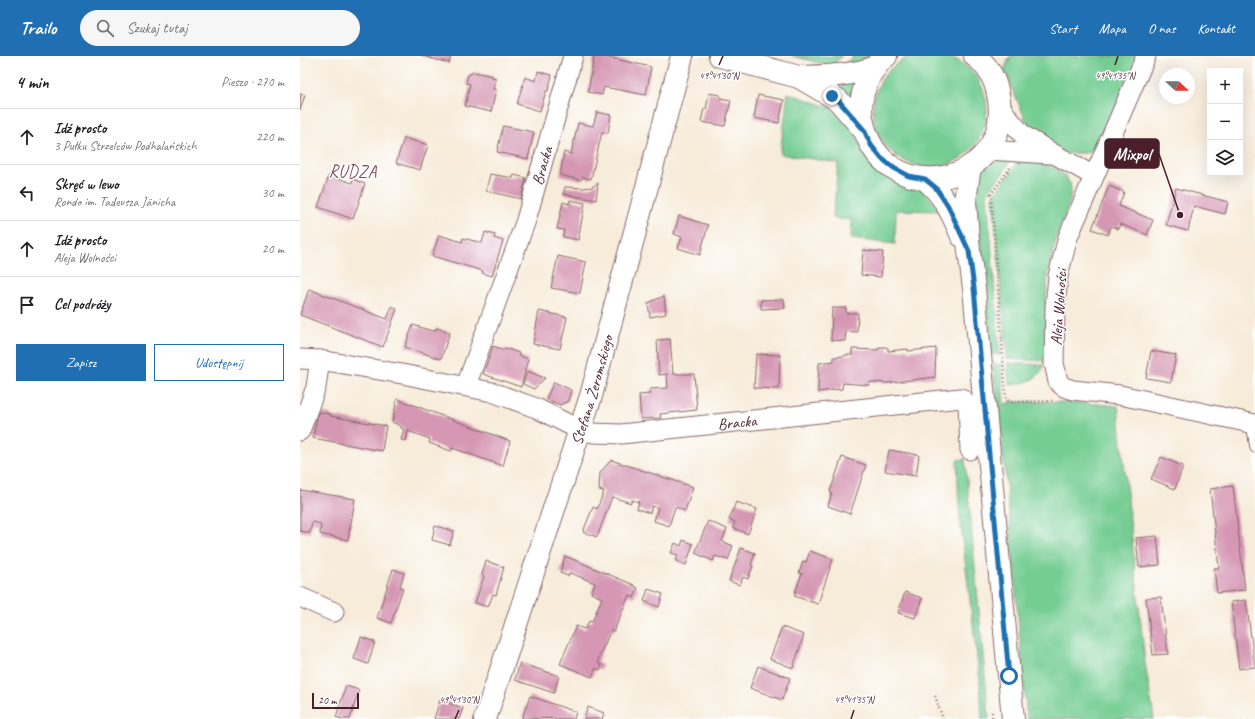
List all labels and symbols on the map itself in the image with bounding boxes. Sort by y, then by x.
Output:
north arrow [1159,68,1195,104]
text: 49°41'30"N [699,69,741,82]
text: 49°41'35"N [1095,69,1137,82]
route end [823,87,841,105]
callout: Mixpol [1105,139,1159,168]
street label: Bracka [528,143,558,187]
text: Mixpol [1113,144,1154,165]
district label: RUDZA [329,161,378,182]
street label: Aleja Wolności [1046,266,1072,346]
street label: Stefana Żeromskiego [567,331,618,447]
street label: Bracka [717,411,759,435]
route start [1000,667,1018,685]
scale bar [312,691,359,710]
text: 49°41'30"N [439,693,481,706]
text: 49°41'35"N [834,693,876,706]

